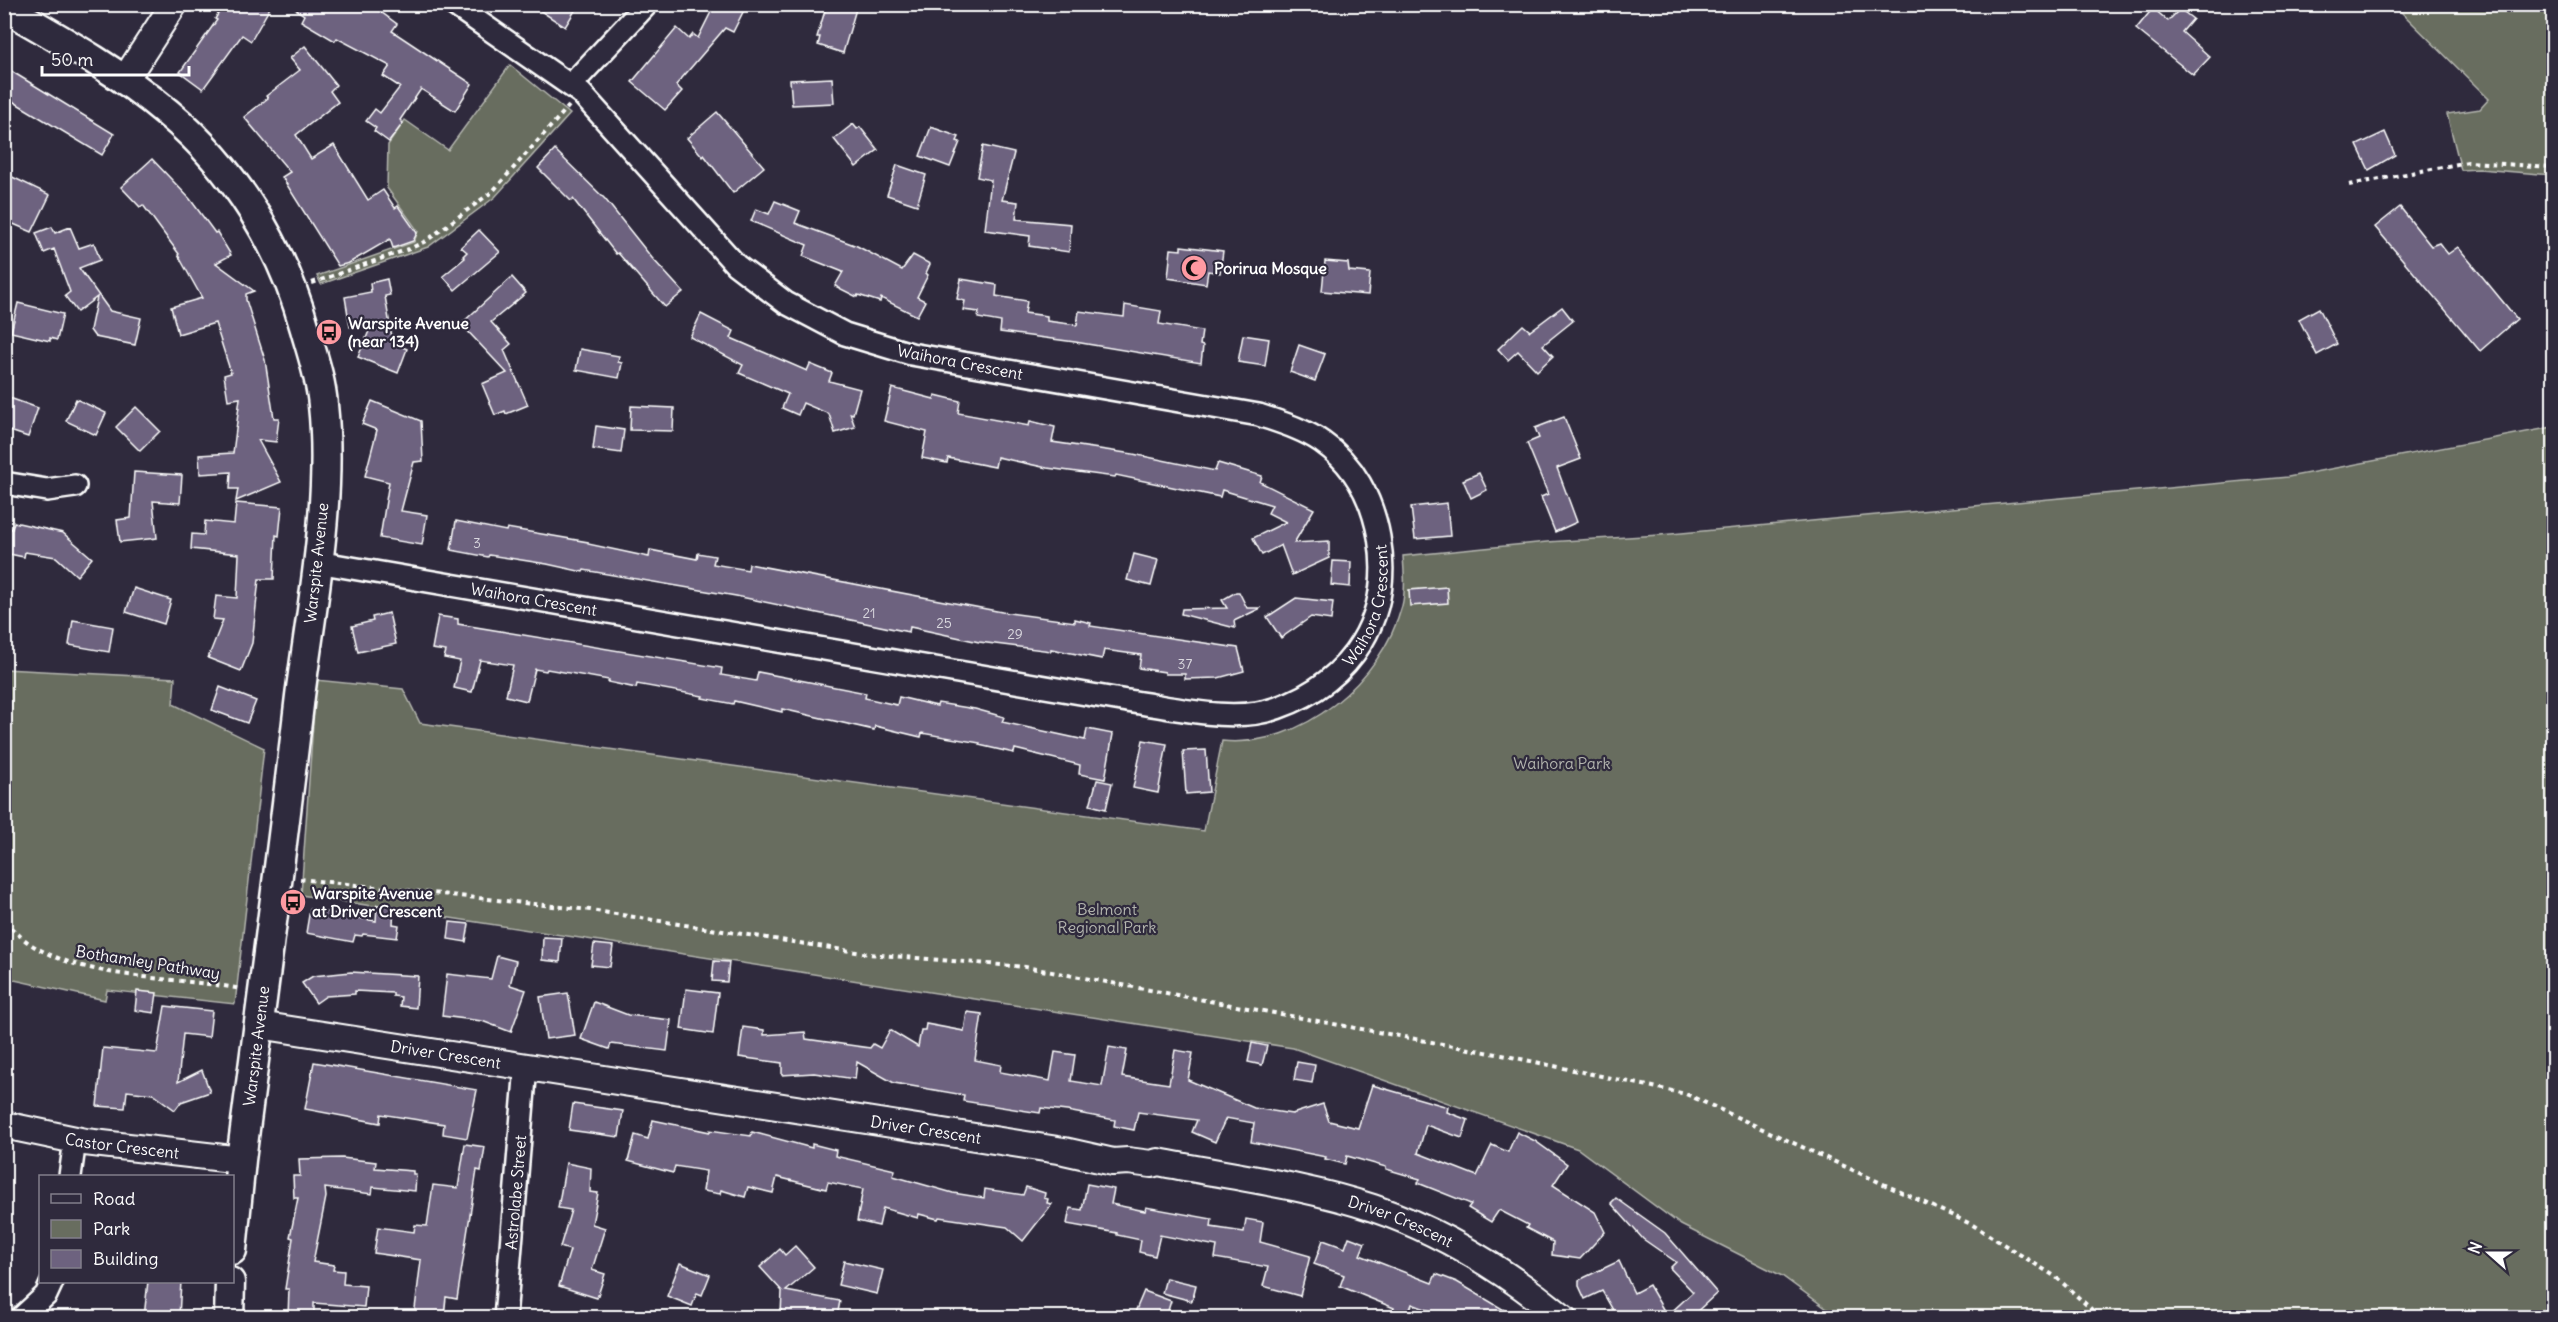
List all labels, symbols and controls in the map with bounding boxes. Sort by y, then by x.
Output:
scale bar [42,39,189,77]
text: 50 m [51,48,93,71]
mosque icon: Porirua Mosque [1179,253,1209,283]
place label: Porirua Mosque [1214,258,1327,279]
place label: Warspite Avenue (near 134) [348,313,469,352]
bus stop icon: Warspite Avenue (near 134) [314,317,344,347]
street label: Waihora Crescent [895,340,1025,384]
street label: Warspite Avenue [300,502,332,624]
house number: 3 [473,534,481,552]
street label: Waihora Crescent [1338,543,1392,670]
street label: Waihora Crescent [469,579,599,620]
house number: 21 [862,604,876,622]
house number: 25 [936,614,952,632]
house number: 29 [1007,625,1023,643]
house number: 37 [1178,655,1193,673]
park label: Waihora Park [1513,753,1611,773]
place label: Warspite Avenue at Driver Crescent [312,883,442,921]
bus stop icon: Warspite Avenue at Driver Crescent [278,887,308,917]
park label: Belmont Regional Park [1058,899,1156,937]
street label: Bothamley Pathway [74,941,222,983]
street label: Warspite Avenue [239,985,273,1107]
street label: Driver Crescent [389,1036,503,1073]
street label: Driver Crescent [869,1111,983,1148]
street label: Castor Crescent [63,1128,181,1163]
street label: Astrolabe Street [501,1134,530,1251]
legend [39,1175,234,1283]
text: Road [93,1187,136,1210]
street label: Driver Crescent [1346,1191,1457,1252]
text: Park [93,1217,130,1240]
north arrow [2459,1223,2519,1283]
text: N [2464,1239,2486,1256]
text: Building [93,1247,158,1270]

